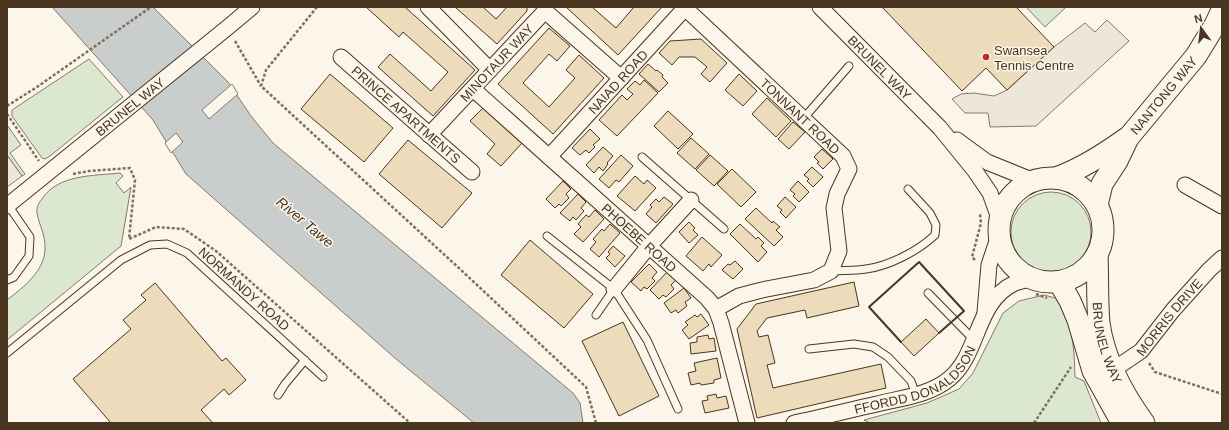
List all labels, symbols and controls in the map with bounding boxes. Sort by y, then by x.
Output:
north arrow [1181,8,1221,48]
text: N [1193,12,1204,25]
street label: MINOTAUR WAY [457,21,537,104]
street label: BRUNEL WAY [845,32,915,103]
place label: Swansea Tennis Centre [994,43,1074,73]
street label: NAIAD ROAD [585,47,651,117]
marker: Swansea Tennis Centre [981,52,991,62]
street label: NANTONG WAY [1127,53,1200,137]
street label: PRINCE APARTMENTS [349,63,464,166]
street label: BRUNEL WAY [92,74,167,139]
street label: TONNANT ROAD [757,75,843,157]
water label: River Tawe [273,194,337,251]
street label: PHOEBE ROAD [599,200,680,275]
street label: NORMANDY ROAD [196,244,292,334]
street label: MORRIS DRIVE [1133,275,1205,358]
street label: BRUNEL WAY [1090,302,1126,386]
street label: FFORDD DONALDSON [853,343,978,416]

